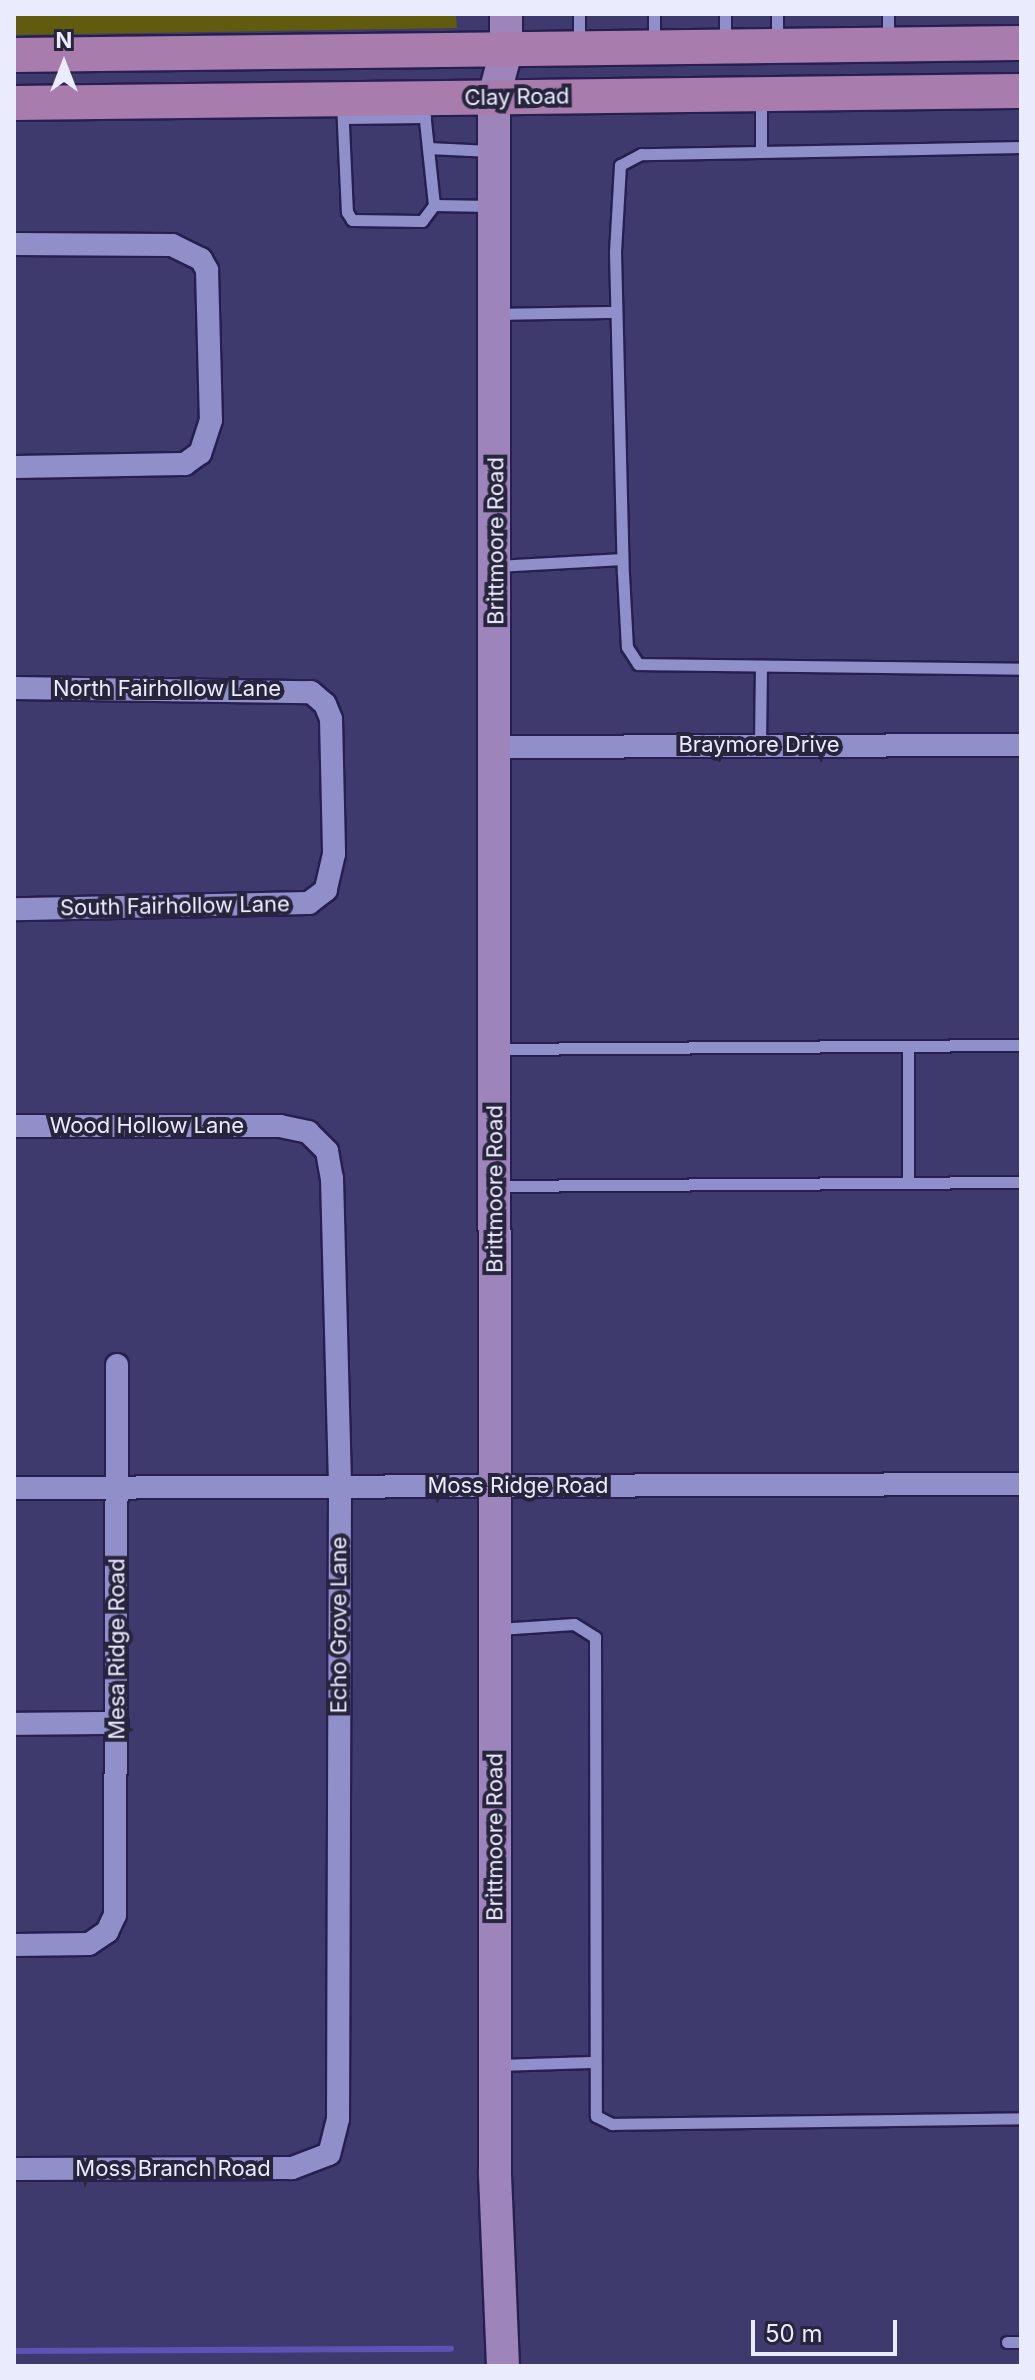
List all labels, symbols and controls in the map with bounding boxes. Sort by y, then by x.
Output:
north arrow [24,24,104,104]
text: N [56,27,72,53]
street label: Clay Road [464,83,570,111]
street label: Brittmoore Road [483,457,509,625]
street label: North Fairhollow Lane [53,676,281,702]
street label: Braymore Drive [678,732,840,758]
street label: South Fairhollow Lane [60,891,290,921]
street label: Brittmoore Road [482,1105,508,1273]
street label: Wood Hollow Lane [50,1113,244,1139]
street label: Moss Ridge Road [427,1473,609,1499]
street label: Echo Grove Lane [326,1537,352,1713]
street label: Mesa Ridge Road [104,1558,130,1740]
street label: Brittmoore Road [482,1753,508,1921]
street label: Moss Branch Road [75,2156,271,2182]
scale bar [755,2304,901,2354]
text: 50 m [765,2319,823,2348]

